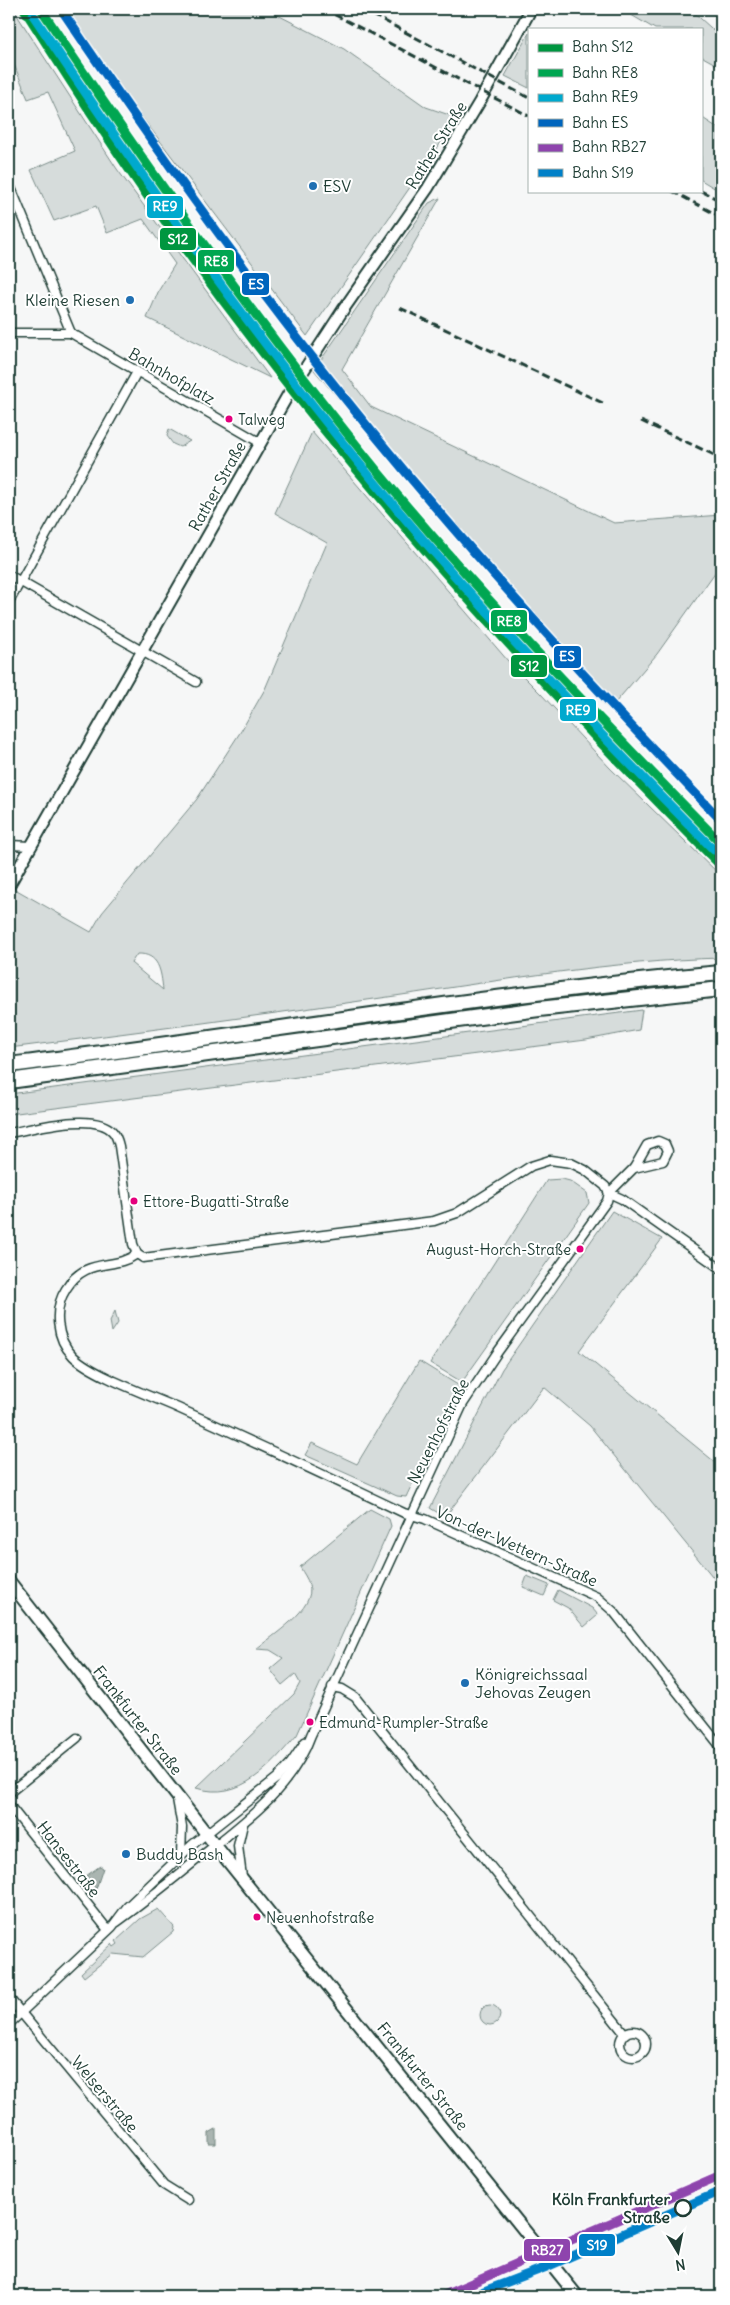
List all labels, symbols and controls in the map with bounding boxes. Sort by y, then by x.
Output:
legend [528,28,702,192]
text: Bahn S12 [572,37,634,56]
text: Bahn RE8 [572,63,638,82]
text: Bahn RE9 [572,87,638,106]
street label: Rather Straße [401,97,471,193]
text: Bahn ES [572,113,628,132]
text: Bahn RB27 [572,137,646,156]
text: Bahn S19 [572,163,634,182]
place label: ESV [323,176,351,196]
marker: ESV [307,180,319,192]
line badge: RE9 [146,195,184,219]
text: RE9 [152,197,178,215]
line badge: S12 [159,227,197,251]
text: S12 [168,230,189,248]
line badge: RE8 [197,249,235,273]
text: RE8 [203,252,229,270]
line badge: ES [241,272,270,296]
text: ES [248,275,264,293]
place label: Kleine Riesen [25,290,120,310]
marker: Kleine Riesen [124,294,136,306]
street label: Bahnhofplatz [125,343,219,409]
place label: Talweg [238,410,285,429]
marker: Talweg [224,414,234,424]
street label: Rather Straße [184,438,250,534]
line badge: RE8 [490,609,528,633]
text: RE8 [496,612,522,630]
line badge: ES [553,645,582,669]
text: ES [559,647,575,665]
line badge: S12 [510,654,548,678]
text: S12 [519,657,540,675]
line badge: RE9 [559,698,597,722]
text: RE9 [565,701,591,719]
place label: Ettore-Bugatti-Straße [143,1192,289,1211]
marker: Ettore-Bugatti-Straße [129,1196,139,1206]
place label: August-Horch-Straße [426,1240,571,1259]
marker: August-Horch-Straße [575,1244,585,1254]
street label: Neuenhofstraße [403,1375,473,1487]
street label: Von-der-Wettern-Straße [433,1501,601,1591]
street label: Frankfurter Straße [89,1661,187,1779]
place label: Königreichssaal Jehovas Zeugen [475,1664,591,1702]
marker: Königreichssaal Jehovas Zeugen [459,1677,471,1689]
place label: Edmund-Rumpler-Straße [319,1713,488,1732]
marker: Edmund-Rumpler-Straße [305,1717,315,1727]
street label: Hansestraße [33,1817,105,1901]
place label: Buddy Bash [136,1844,224,1864]
marker: Buddy Bash [120,1848,132,1860]
place label: Neuenhofstraße [266,1908,374,1927]
marker: Neuenhofstraße [252,1912,262,1922]
street label: Frankfurter Straße [373,2018,473,2134]
street label: Welserstraße [67,2052,143,2136]
place label: Köln Frankfurter Straße [552,2189,670,2227]
marker: Köln Frankfurter Straße [674,2199,692,2217]
north arrow [652,2228,702,2278]
line badge: S19 [578,2233,616,2257]
text: S19 [586,2236,608,2254]
line badge: RB27 [523,2238,571,2262]
text: RB27 [531,2241,563,2259]
text: N [674,2255,687,2275]

